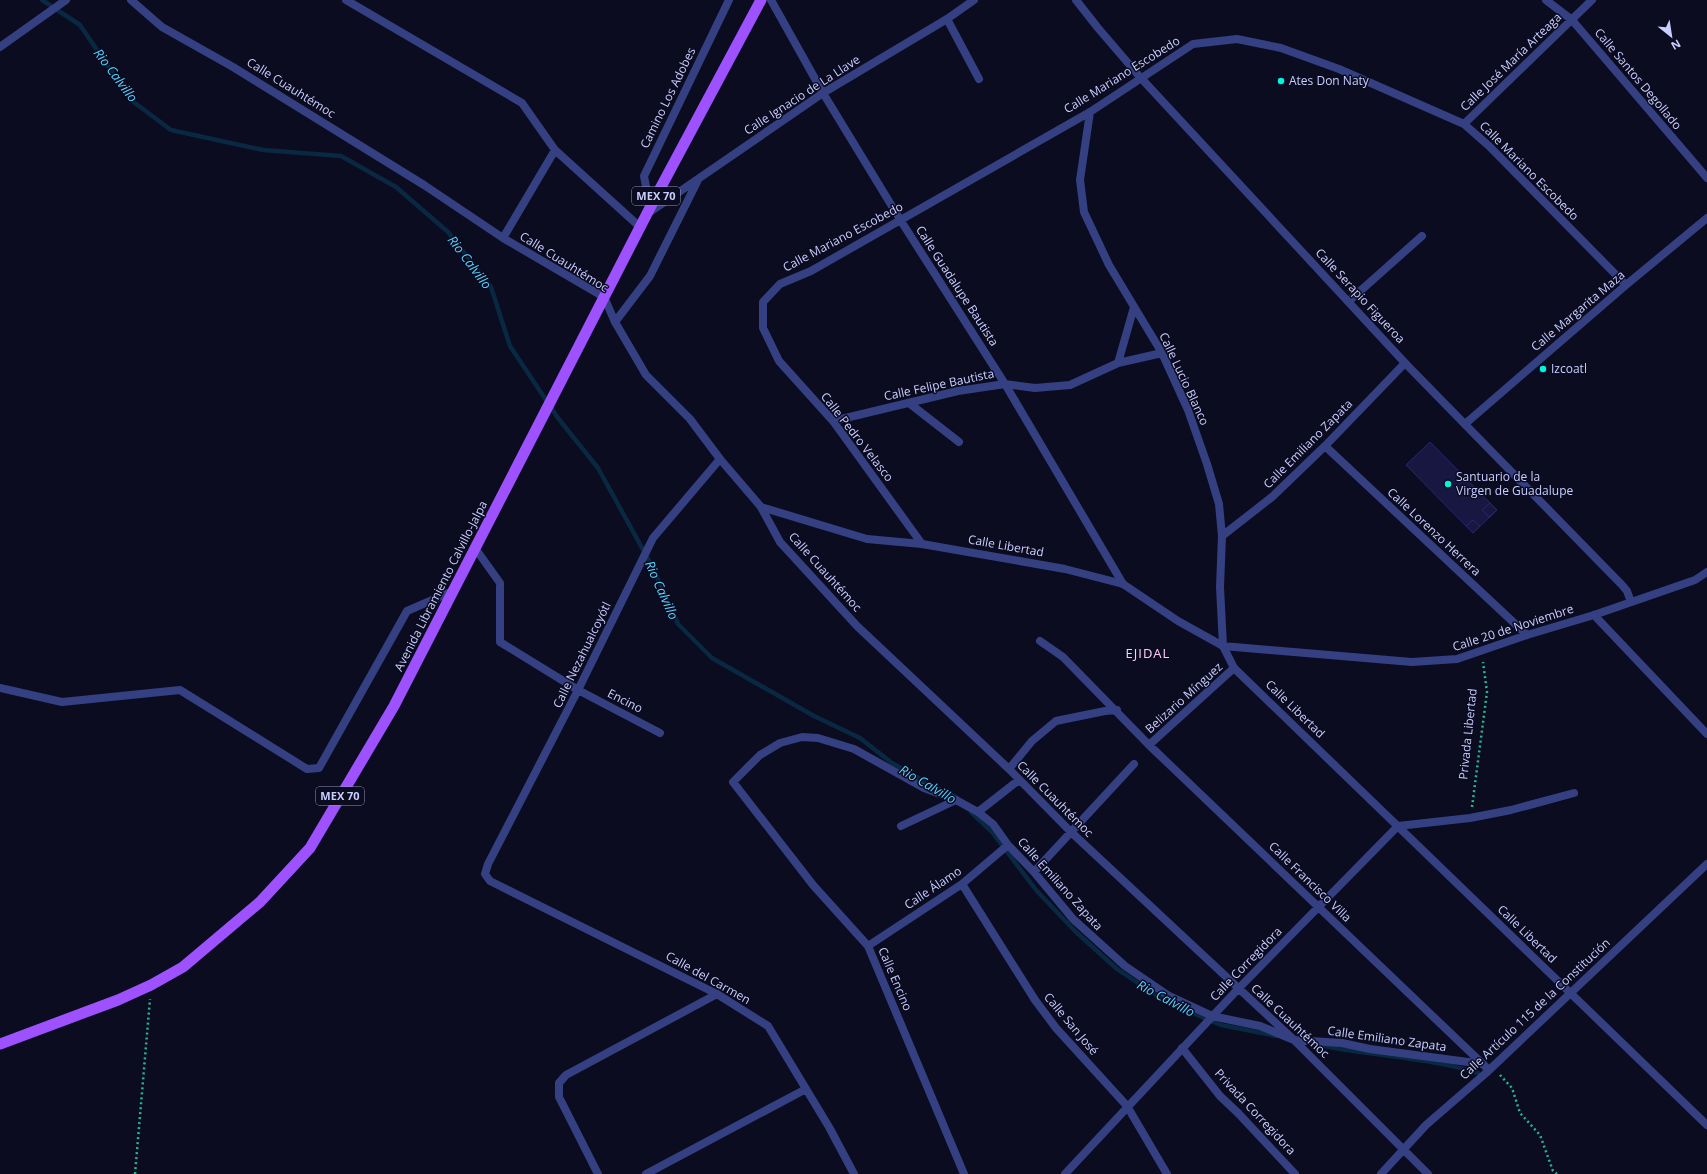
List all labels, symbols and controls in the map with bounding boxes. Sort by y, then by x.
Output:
street label: Calle José María Arteaga [1456,9,1565,115]
north arrow [1651,16,1691,56]
street label: Calle Santos Degollado [1591,24,1686,133]
street label: Calle Mariano Escobedo [1060,32,1183,117]
text: N [1669,36,1684,54]
water label: Rio Calvillo [90,44,142,106]
street label: Camino Los Adobes [636,44,699,151]
street label: Calle Ignacio de La Llave [740,51,863,138]
street label: Calle Cuauhtémoc [244,53,339,122]
place label: Ates Don Naty [1289,72,1370,89]
marker: Ates Don Naty [1276,76,1286,86]
street label: Calle Mariano Escobedo [1476,117,1583,224]
road number: MEX 70 [632,187,680,205]
street label: Calle Mariano Escobedo [780,198,906,275]
street label: Calle Guadalupe Bautista [912,222,1003,349]
street label: Calle Cuauhtémoc [517,227,612,296]
water label: Rio Calvillo [444,231,496,293]
street label: Calle Serapio Figueroa [1312,244,1409,347]
street label: Calle Margarita Maza [1527,266,1628,355]
street label: Calle Lucio Blanco [1155,330,1213,428]
place label: Izcoatl [1551,360,1587,377]
marker: Izcoatl [1538,364,1548,374]
street label: Calle Felipe Bautista [882,365,995,404]
street label: Calle Pedro Velasco [817,389,898,485]
street label: Calle Emiliano Zapata [1259,395,1356,492]
place label: Santuario de la Virgen de Guadalupe [1456,468,1574,499]
marker: Santuario de la Virgen de Guadalupe [1443,479,1453,489]
street label: Calle Lorenzo Herrera [1384,484,1485,580]
street label: Avenida Libramiento Calvillo-Jalpa [390,498,491,674]
street label: Calle Cuauhtémoc [785,528,866,615]
street label: Calle Libertad [967,530,1045,561]
water label: Rio Calvillo [641,558,683,622]
street label: Calle Nezahualcoyótl [548,599,615,711]
street label: Calle 20 de Noviembre [1450,600,1576,655]
district label: EJIDAL [1126,644,1170,662]
street label: Belizario Mínguez [1141,658,1226,737]
street label: Calle Libertad [1262,676,1329,741]
street label: Encino [605,684,646,717]
street label: Privada Libertad [1454,688,1481,780]
street label: Calle Cuauhtémoc [1013,757,1097,841]
water label: Rio Calvillo [896,760,960,808]
road number: MEX 70 [316,787,364,805]
street label: Calle Emiliano Zapata [1014,833,1107,934]
street label: Calle Francisco Villa [1265,838,1355,926]
street label: Calle Álamo [901,862,965,913]
street label: Calle Libertad [1494,901,1561,966]
street label: Calle Corregidora [1206,923,1285,1005]
street label: Calle Artículo 115 de la Constitución [1456,934,1614,1083]
street label: Calle Encino [874,944,916,1013]
street label: Calle del Carmen [663,947,754,1008]
water label: Rio Calvillo [1134,975,1198,1021]
street label: Calle Cuauhtémoc [1247,980,1333,1062]
street label: Calle San José [1040,989,1103,1059]
street label: Calle Emiliano Zapata [1327,1022,1448,1055]
street label: Privada Corregidora [1211,1065,1300,1158]

